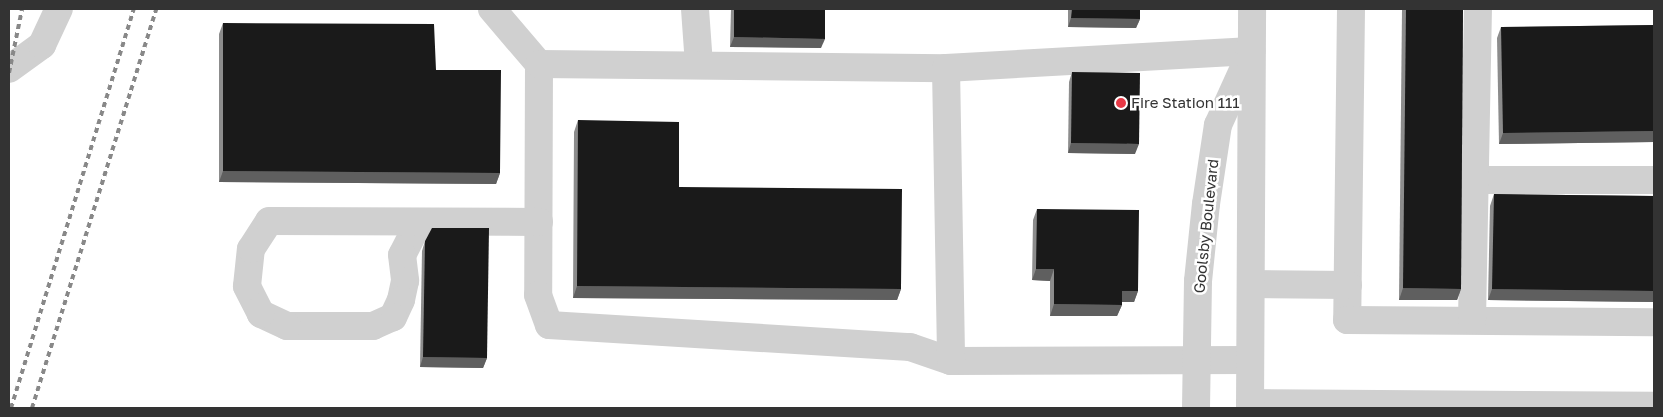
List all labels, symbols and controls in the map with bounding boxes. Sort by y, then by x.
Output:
place label: Fire Station 111 [1131,94,1240,112]
marker: Fire Station 111 [1115,97,1127,109]
street label: Goolsby Boulevard [1190,158,1222,294]

